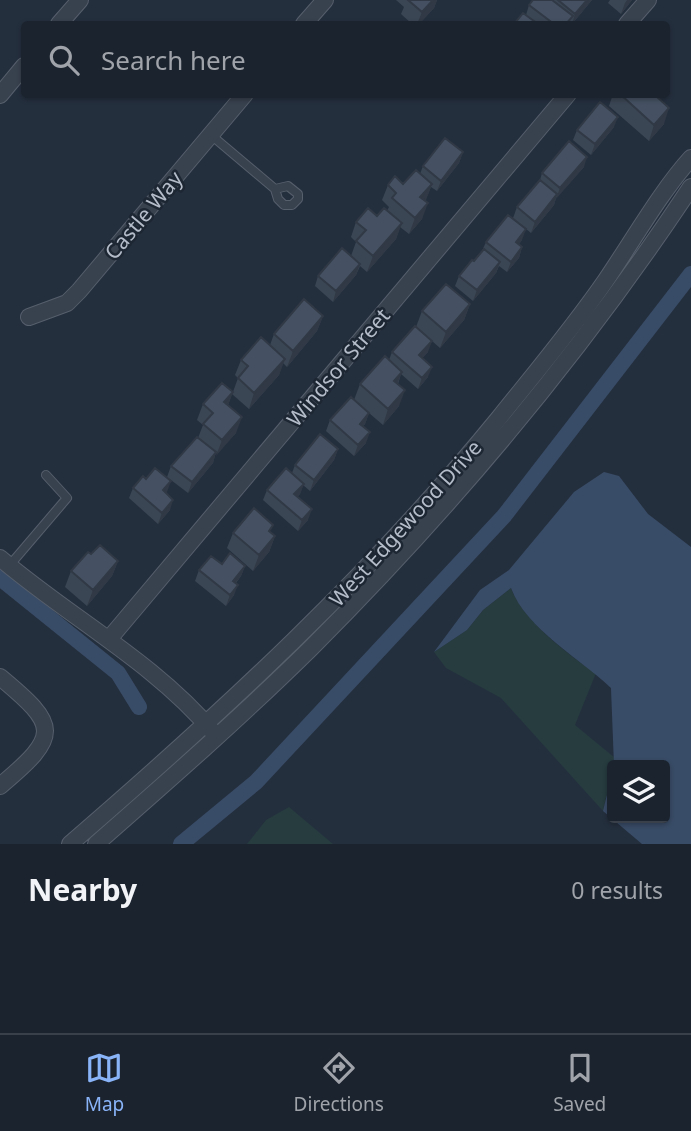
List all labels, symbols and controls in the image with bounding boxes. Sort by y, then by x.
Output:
search box [21,21,670,98]
icon: search [45,41,83,79]
text: Search here [101,42,246,78]
street label: Castle Way [98,165,188,265]
street label: Windsor Street [280,302,396,432]
street label: West Edgewood Drive [323,434,487,612]
map controls [607,760,670,823]
button: layers [607,760,670,823]
text: Nearby [28,869,137,910]
text: 0 results [571,874,663,906]
tab: Map [85,1049,124,1117]
tab: Directions [294,1049,384,1117]
tab: Saved [553,1049,606,1117]

